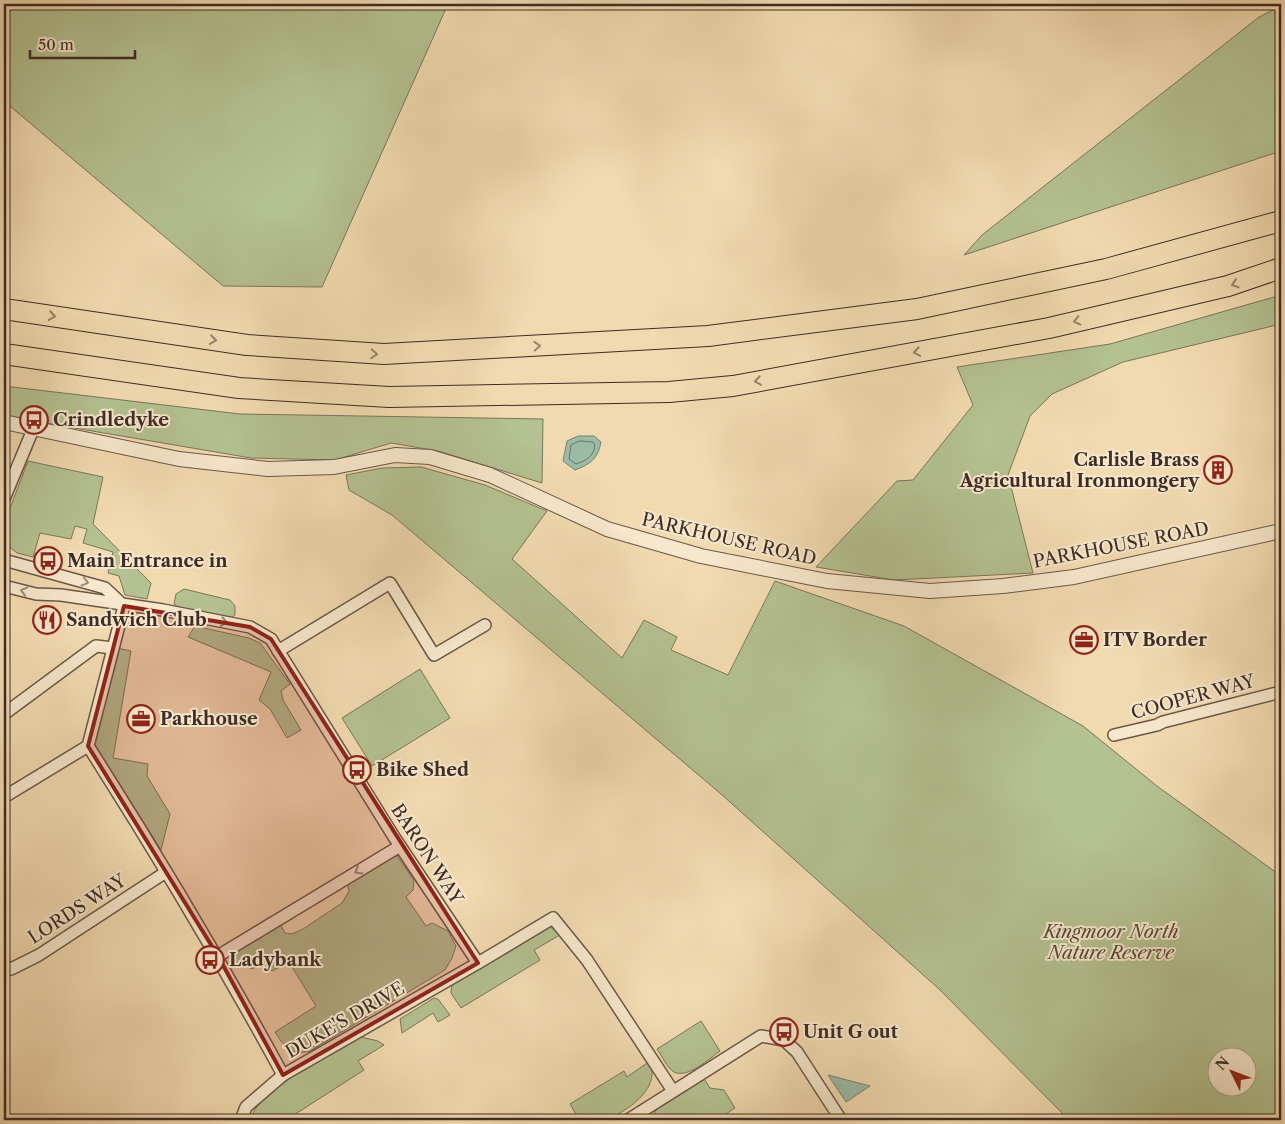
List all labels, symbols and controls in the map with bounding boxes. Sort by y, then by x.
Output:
scale bar [30,28,135,60]
text: 50 m [38,35,74,54]
one-way arrow [1231,278,1240,288]
one-way arrow [48,310,56,321]
one-way arrow [1073,315,1081,326]
one-way arrow [208,335,217,345]
one-way arrow [533,340,541,351]
one-way arrow [913,346,922,356]
one-way arrow [371,348,379,359]
one-way arrow [753,375,762,386]
bus stop icon: Crindledyke [19,405,49,435]
place label: Crindledyke [53,409,169,431]
place label: Carlisle Brass Agricultural Ironmongery [959,449,1200,492]
building icon: Carlisle Brass Agricultural Ironmongery [1203,455,1233,485]
street label: PARKHOUSE ROAD [640,508,818,570]
street label: PARKHOUSE ROAD [1031,517,1211,573]
bus stop icon: Main Entrance in [33,546,63,576]
place label: Main Entrance in [67,550,228,572]
one-way arrow [80,576,89,587]
one-way arrow [20,586,29,597]
restaurant icon: Sandwich Club [32,605,62,635]
place label: Sandwich Club [66,609,207,631]
one-way arrow [220,616,228,627]
office icon: ITV Border [1069,625,1099,655]
place label: ITV Border [1103,629,1207,651]
street label: COOPER WAY [1129,670,1259,724]
office icon: Parkhouse [126,704,156,734]
place label: Parkhouse [160,708,258,730]
bus stop icon: Bike Shed [342,755,372,785]
place label: Bike Shed [376,759,469,781]
street label: BARON WAY [386,800,468,909]
one-way arrow [355,864,364,874]
street label: LORDS WAY [24,869,131,949]
park label: Kingmoor North Nature Reserve [1042,921,1178,964]
bus stop icon: Ladybank [195,945,225,975]
place label: Ladybank [229,949,322,971]
street label: DUKE'S DRIVE [281,977,409,1063]
bus stop icon: Unit G out [769,1017,799,1047]
place label: Unit G out [803,1021,899,1043]
north arrow [1208,1046,1258,1096]
text: N [1212,1053,1233,1074]

